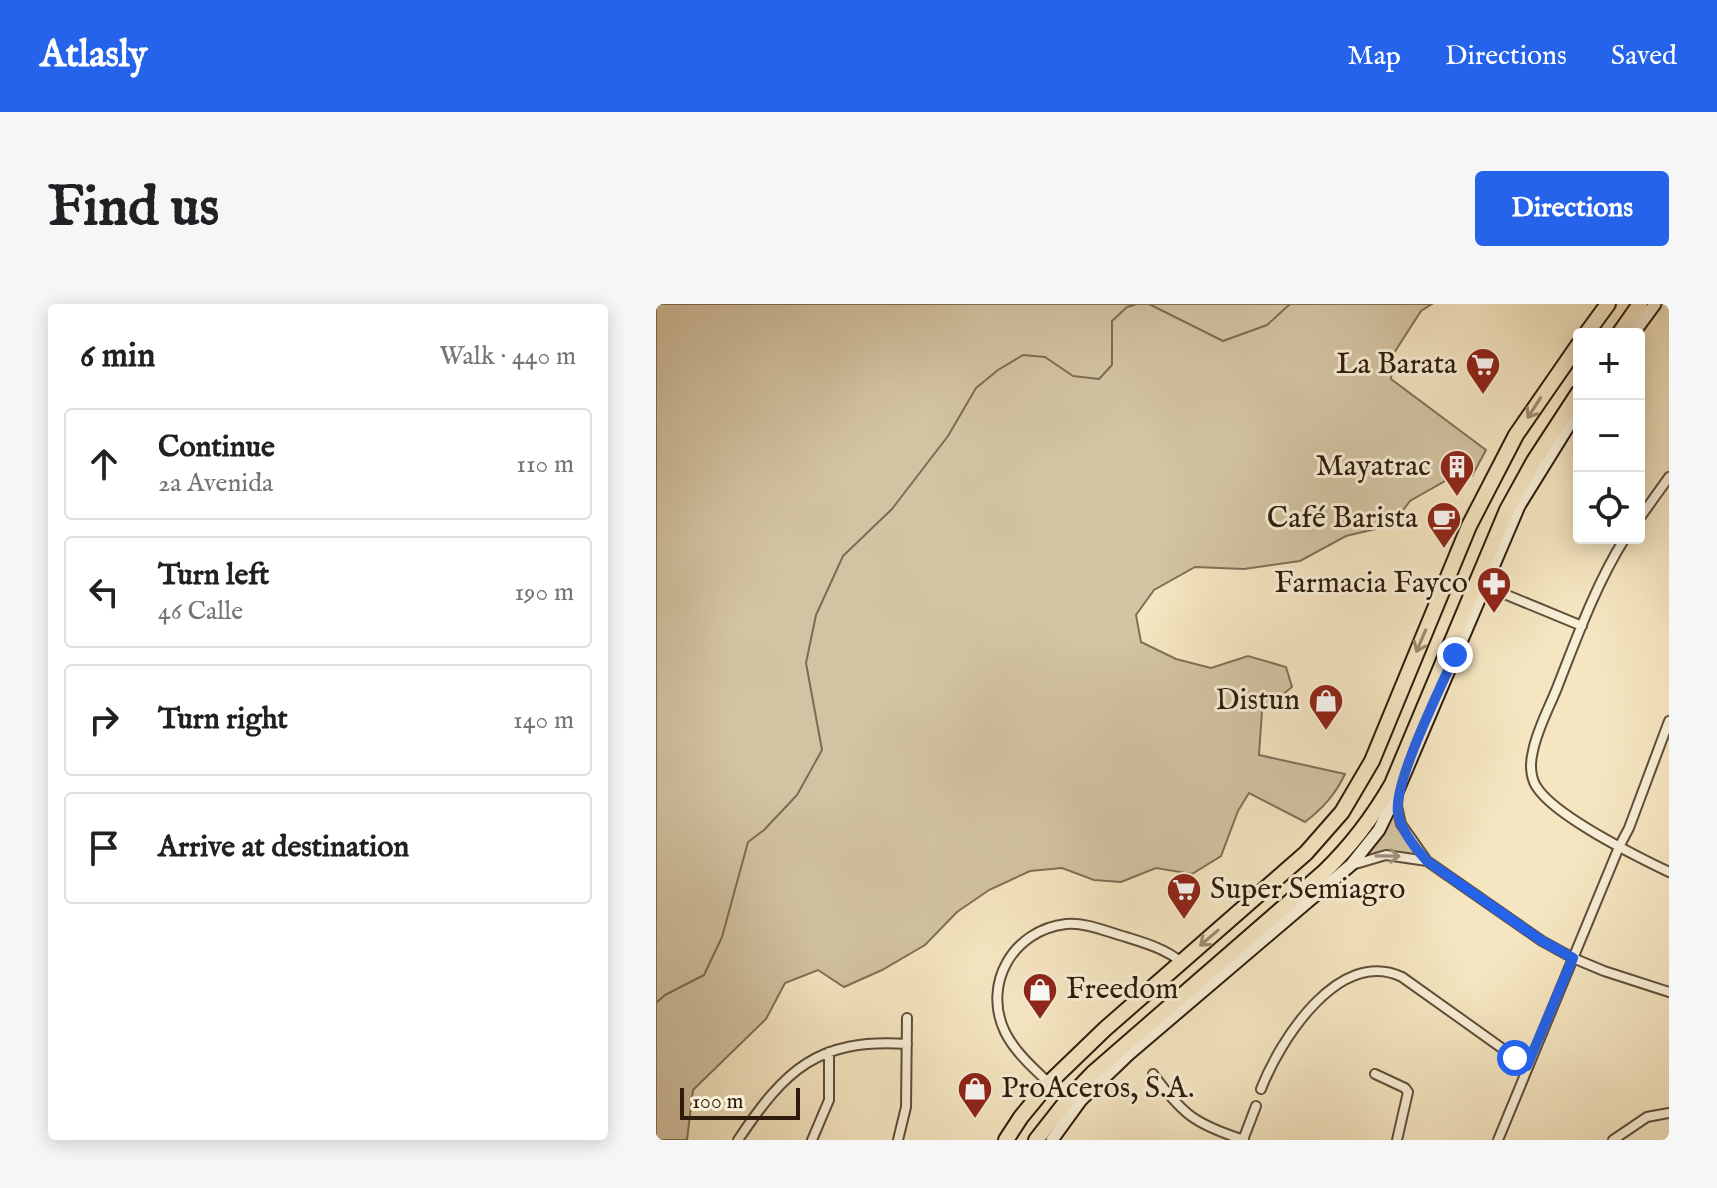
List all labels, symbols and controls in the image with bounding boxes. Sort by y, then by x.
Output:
text: Atlasly [40,32,148,80]
text: Map [1347,39,1401,74]
text: Directions [1445,39,1567,74]
text: Saved [1611,39,1677,74]
button: Directions [1475,171,1669,246]
text: Find us [48,173,219,244]
map controls [1573,328,1645,544]
button: + [1573,328,1645,400]
text: 6 min [80,335,155,378]
text: Walk · 440 m [439,340,576,373]
place label: La Barata [1336,346,1457,384]
supermarket icon: La Barata [1464,346,1502,396]
one-way arrow [1526,396,1542,419]
button: − [1573,400,1645,472]
text: Continue [158,429,275,467]
icon: ahead [82,442,126,486]
text: 110 m [516,448,574,481]
place label: Mayatrac [1315,448,1431,486]
building icon: Mayatrac [1438,448,1476,498]
text: 2a Avenida [158,467,273,500]
button: locate [1573,472,1645,544]
place label: Café Barista [1267,500,1418,538]
cafe icon: Café Barista [1425,500,1463,550]
text: Turn left [158,557,269,595]
place label: Farmacia Fayco [1274,565,1468,603]
pharmacy icon: Farmacia Fayco [1475,565,1513,615]
icon: left [82,570,126,614]
text: 190 m [514,576,574,609]
text: 46 Calle [158,595,243,628]
one-way arrow [1412,628,1427,653]
route end [1437,637,1473,673]
place label: Distun [1216,682,1300,720]
shop icon: Distun [1307,682,1345,732]
icon: right [82,698,126,742]
text: Turn right [158,701,288,739]
text: 140 m [513,704,574,737]
icon: arrive [82,826,126,870]
text: Arrive at destination [158,829,409,867]
one-way arrow [1374,849,1401,864]
supermarket icon: Super Semiagro [1165,871,1203,921]
place label: Super Semiagro [1210,871,1405,909]
one-way arrow [1199,929,1219,947]
shop icon: Freedom [1021,971,1059,1021]
place label: Freedom [1066,971,1179,1009]
route start [1497,1040,1533,1076]
shop icon: ProAceros, S.A. [956,1070,994,1120]
place label: ProAceros, S.A. [1001,1070,1194,1108]
scale bar [680,1084,800,1120]
text: 100 m [692,1088,744,1116]

